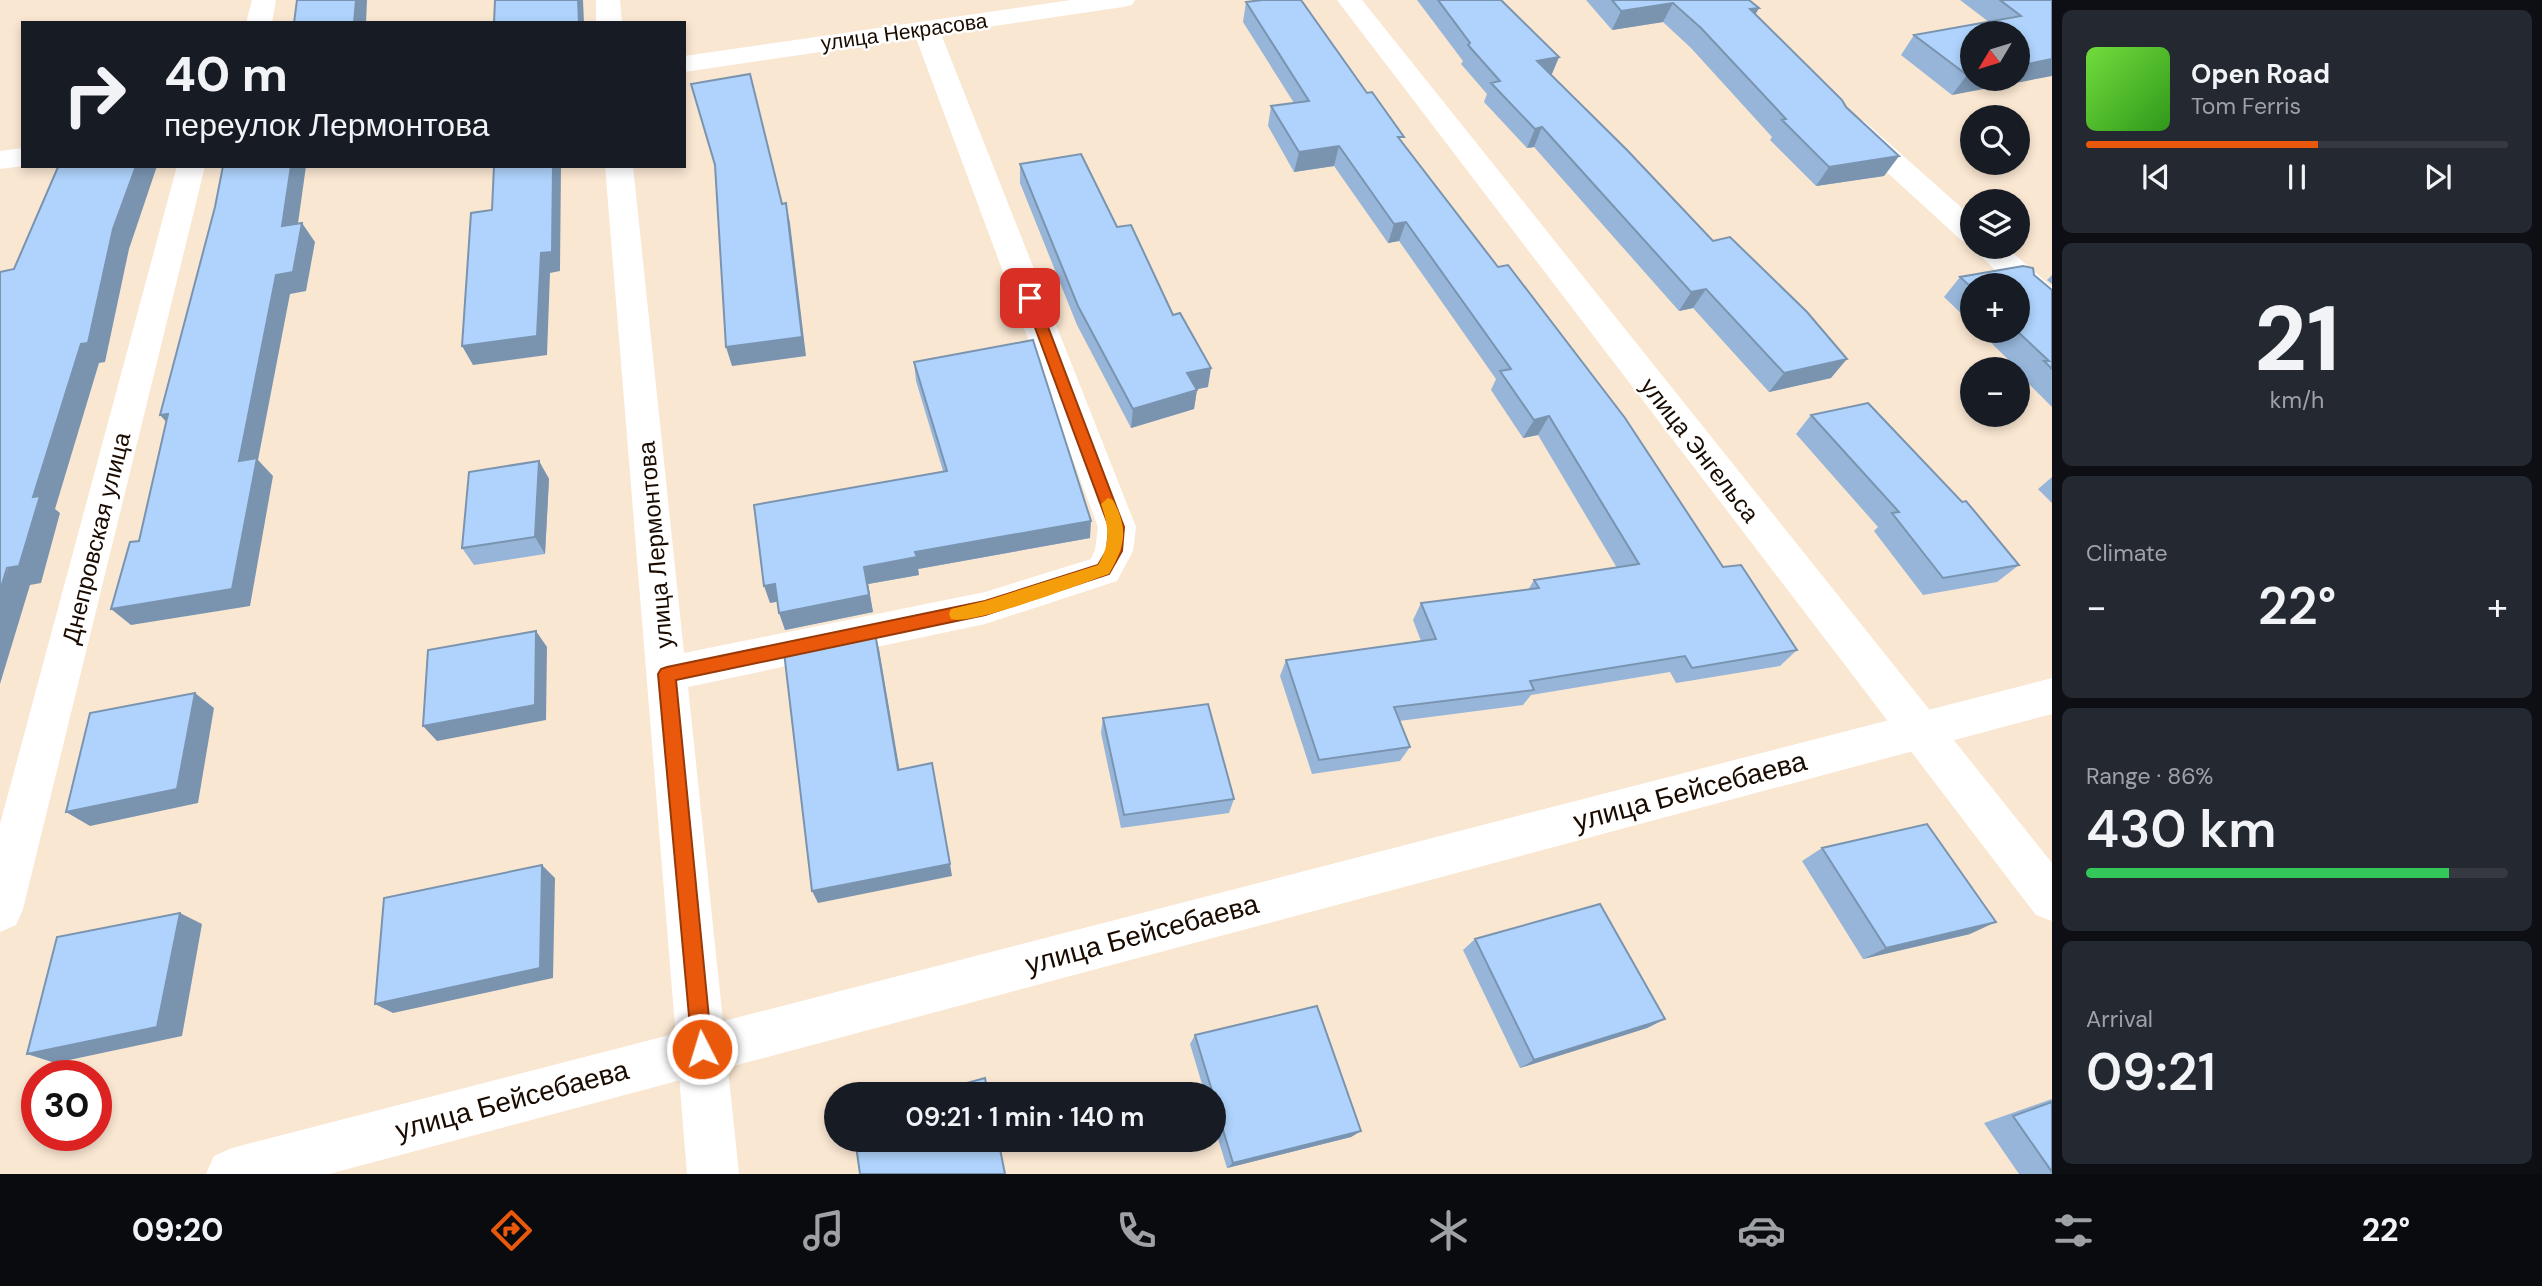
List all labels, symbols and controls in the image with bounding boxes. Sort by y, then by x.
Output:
street label: улица Некрасова [819,6,989,58]
north arrow [1960,21,2030,91]
map controls [1960,21,2030,427]
text: 40 m [164,42,288,106]
icon: right [49,49,140,140]
text: Open Road [2191,57,2330,91]
text: Tom Ferris [2191,91,2301,121]
text: переулок Лермонтова [164,104,490,146]
button: search [1960,105,2030,175]
icon: previous [2137,158,2175,196]
icon: pause [2278,158,2316,196]
icon: next [2419,158,2457,196]
button: layers [1960,189,2030,259]
pin [1000,268,1060,328]
button: + [1960,273,2030,343]
icon: arrive [1011,279,1049,317]
text: 21 [2254,280,2340,398]
button: − [1960,357,2030,427]
street label: улица Энгельса [1634,371,1767,529]
text: km/h [2270,385,2324,415]
street label: Днепровская улица [55,428,137,647]
street label: улица Лермонтова [630,439,679,650]
text: Climate [2086,538,2168,568]
text: 22° [2258,572,2336,640]
text: − [2086,582,2107,632]
text: + [2487,582,2508,632]
street label: улица Бейсебаева [1569,742,1811,840]
text: Range · 86% [2086,761,2213,791]
text: 430 km [2086,795,2276,863]
street label: улица Бейсебаева [1021,885,1263,983]
text: Arrival [2086,1004,2153,1034]
position arrow [665,1012,739,1086]
text: 09:21 [2086,1038,2216,1106]
street label: улица Бейсебаева [391,1051,633,1149]
speed limit sign: 30 [21,1060,112,1151]
text: 09:21 · 1 min · 140 m [906,1100,1144,1134]
icon: directions [487,1206,536,1255]
icon: music [799,1206,848,1255]
icon: phone [1112,1206,1161,1255]
icon: climate [1424,1206,1473,1255]
icon: car [1737,1206,1786,1255]
icon: filters [2049,1206,2098,1255]
text: 09:20 [132,1209,224,1251]
text: 22° [2362,1209,2410,1251]

